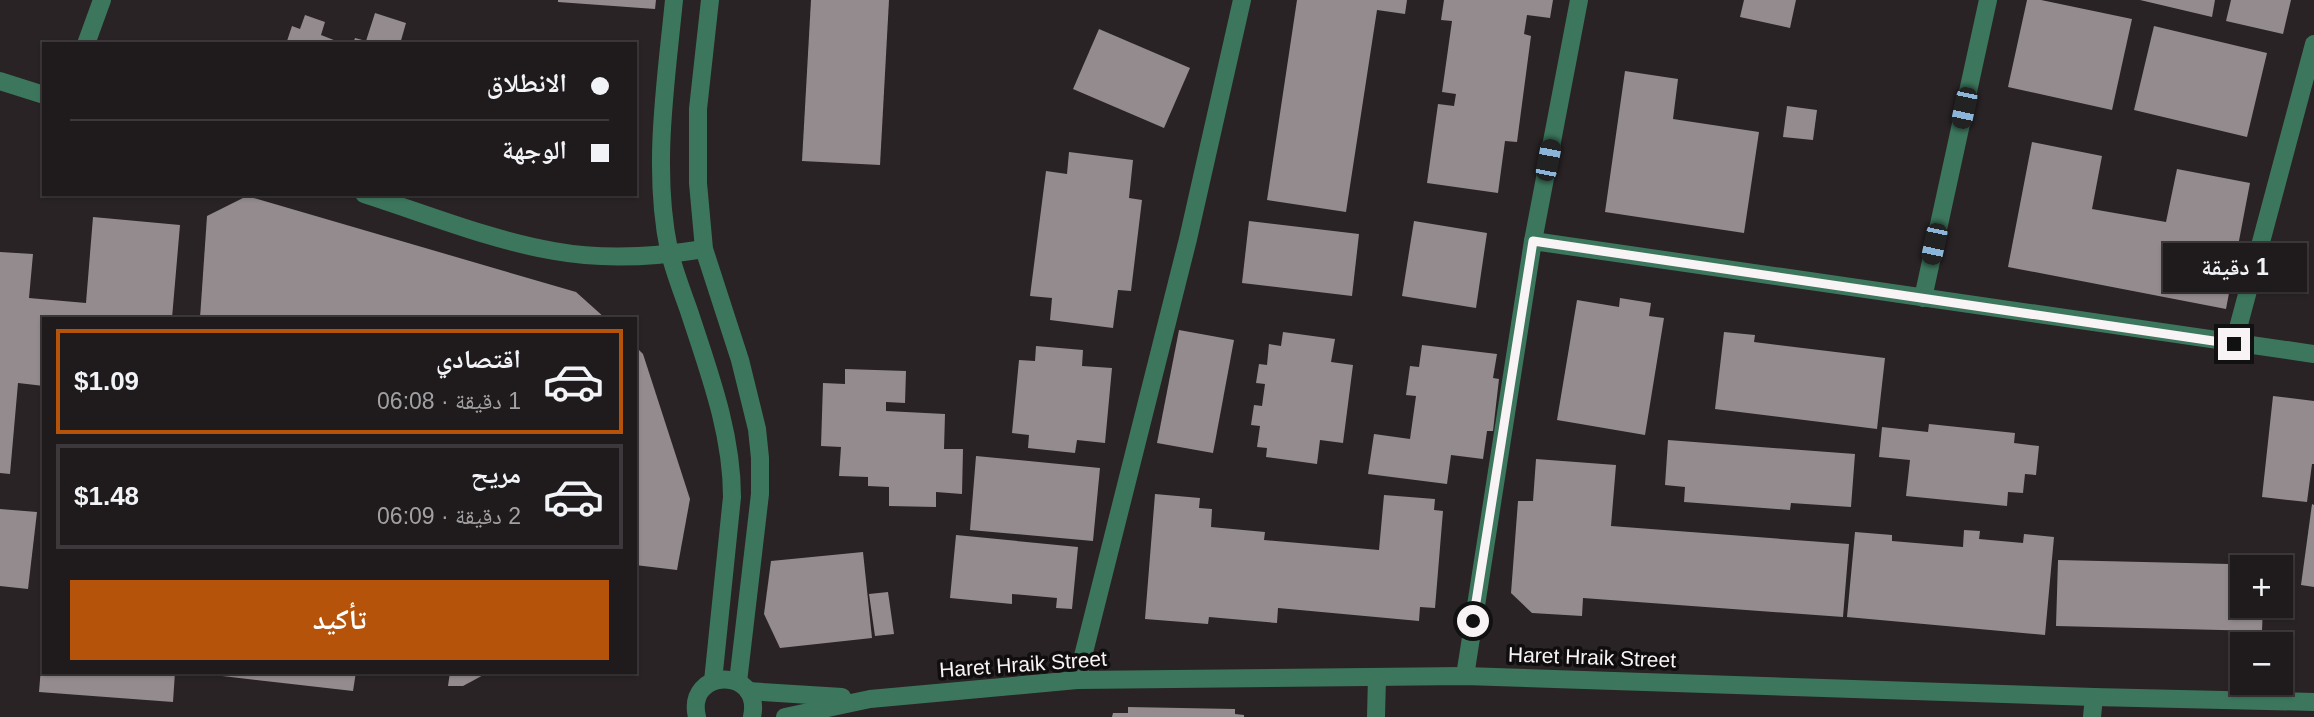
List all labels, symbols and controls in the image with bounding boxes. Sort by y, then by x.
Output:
text: الانطلاق [487,68,567,98]
car [1950,85,1979,131]
text: الوجهة [502,135,567,165]
car [1534,137,1563,183]
car [1920,221,1949,267]
callout: 1 دقيقة [2162,243,2306,292]
text: 1 دقيقة [2201,254,2269,280]
route end [2218,328,2250,360]
text: اقتصادي [436,344,521,374]
icon: car [542,350,605,413]
text: $1.09 [74,366,139,396]
text: 1 دقيقة · 06:08 [377,388,521,414]
text: مريح [471,459,521,489]
icon: car [542,465,605,528]
text: $1.48 [74,481,139,511]
text: 2 دقيقة · 06:09 [377,503,521,529]
map controls [2230,555,2293,695]
button: + [2230,555,2293,618]
button: تأكيد [70,580,609,660]
route start [1457,605,1489,637]
button: − [2230,632,2293,695]
street label: Haret Hraik Street [1508,643,1677,671]
street label: Haret Hraik Street [938,647,1108,681]

